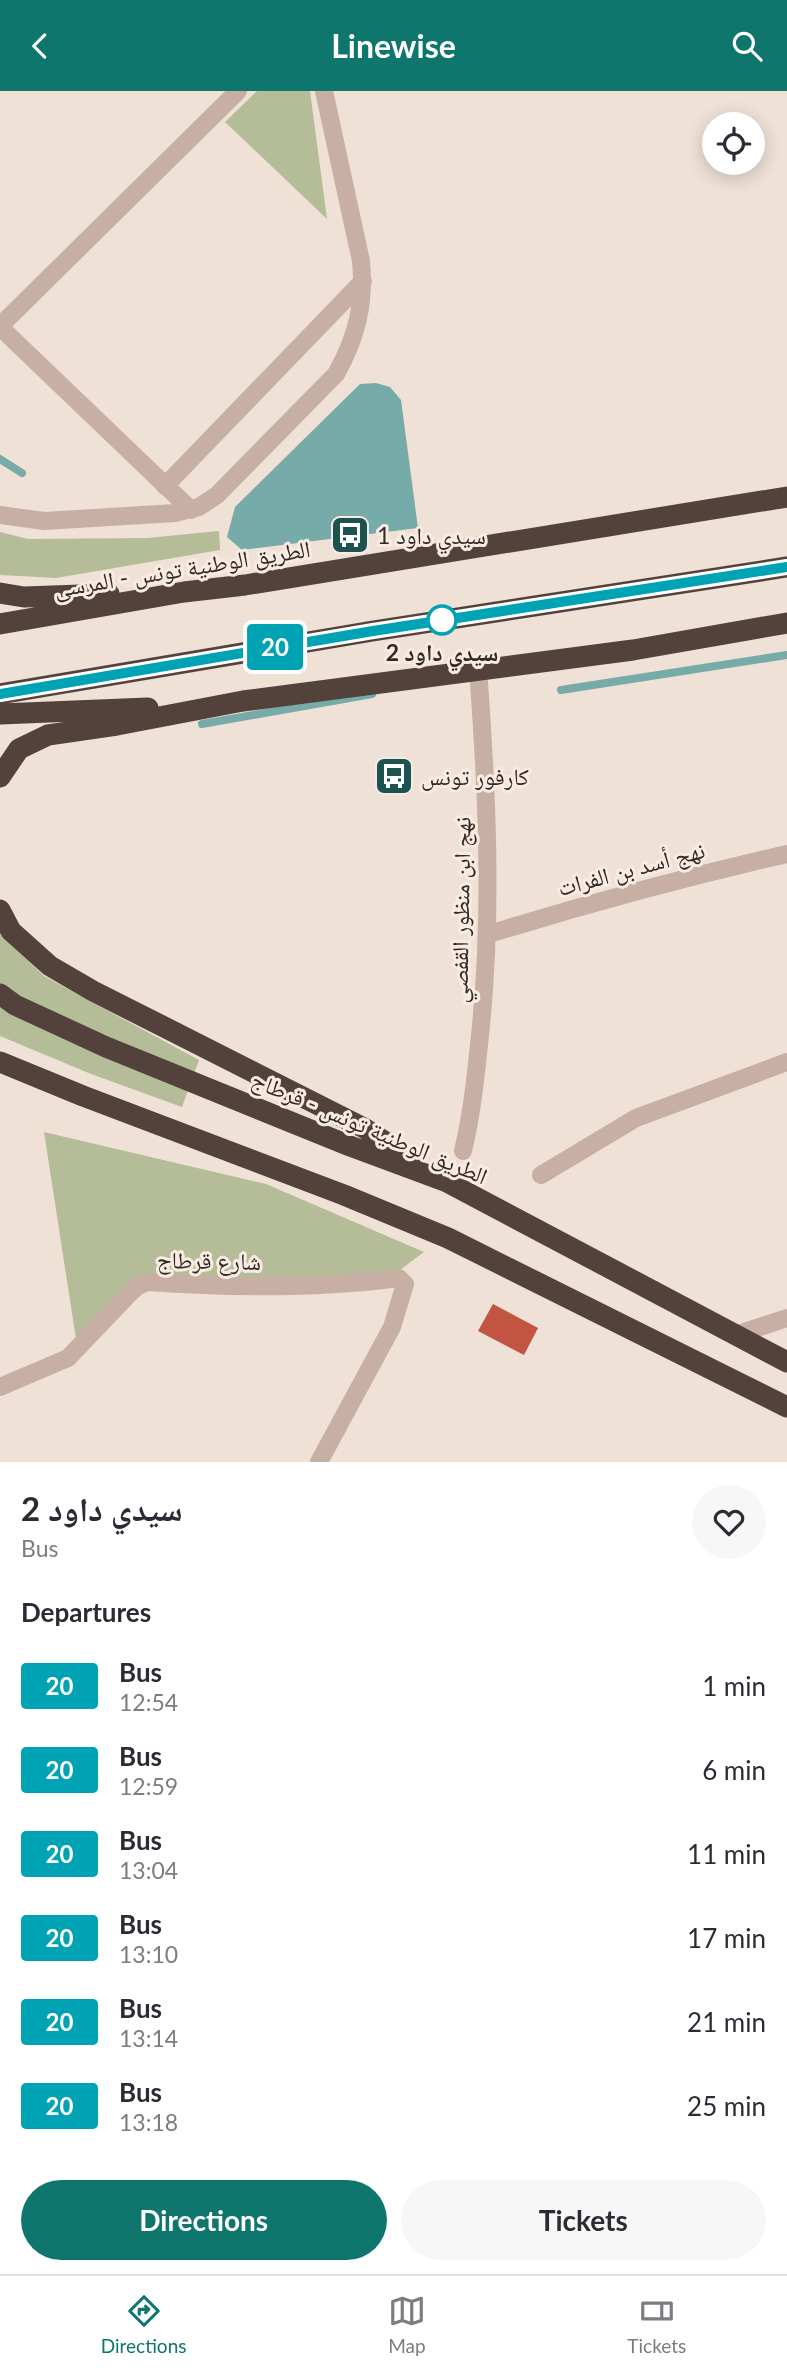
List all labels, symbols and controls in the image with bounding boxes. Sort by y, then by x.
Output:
text: Linewise [331,26,456,65]
icon: back [21,27,59,65]
icon: search [728,27,766,65]
map controls [702,112,765,175]
button: locate [702,112,765,175]
bus stop icon: سيدي داود 1 [329,514,371,556]
place label: سيدي داود 1 [377,521,486,555]
street label: الطريق الوطنية تونس - المرسى [52,534,312,603]
marker: سيدي داود 2 [427,605,457,635]
line badge: 20 [244,624,306,670]
text: 20 [261,632,289,661]
place label: سيدي داود 2 [386,638,498,672]
bus stop icon: كارفور تونس [373,755,415,797]
place label: كارفور تونس [421,762,529,791]
street label: نهج ابن منظور القفصي [444,817,481,1004]
street label: نهج أسد بن الفرات [554,835,708,903]
street label: الطريق الوطنية تونس - قرطاج [247,1065,492,1191]
street label: شارع قرطاج [157,1245,261,1277]
button: heart [692,1485,766,1559]
text: سيدي داود 2 [21,1488,183,1528]
text: Bus [21,1534,58,1562]
text: Departures [21,1596,151,1628]
text: Bus [119,1656,162,1688]
text: 1 min [702,1670,766,1702]
text: 20 [46,1671,73,1700]
text: 12:54 [119,1688,178,1716]
text: Bus [119,1740,162,1772]
text: 6 min [702,1754,766,1786]
text: 20 [46,1755,73,1784]
text: 12:59 [119,1772,178,1800]
text: Bus [119,1824,162,1856]
text: 11 min [687,1838,766,1870]
text: 20 [46,1839,73,1868]
text: 13:04 [119,1856,178,1884]
text: Bus [119,1908,162,1940]
text: 17 min [687,1922,766,1954]
text: 20 [46,1923,73,1952]
text: 13:10 [119,1940,178,1968]
text: Bus [119,1992,162,2024]
text: 21 min [687,2006,766,2038]
text: 20 [46,2007,73,2036]
text: 13:14 [119,2024,178,2052]
text: Bus [119,2076,162,2108]
text: 25 min [687,2090,766,2122]
text: 20 [46,2091,73,2120]
text: 13:18 [119,2108,178,2136]
button: Directions [21,2180,387,2260]
button: Tickets [401,2180,766,2260]
tab: Directions [101,2292,186,2357]
tab: Map [388,2292,426,2357]
tab: Tickets [627,2292,686,2357]

